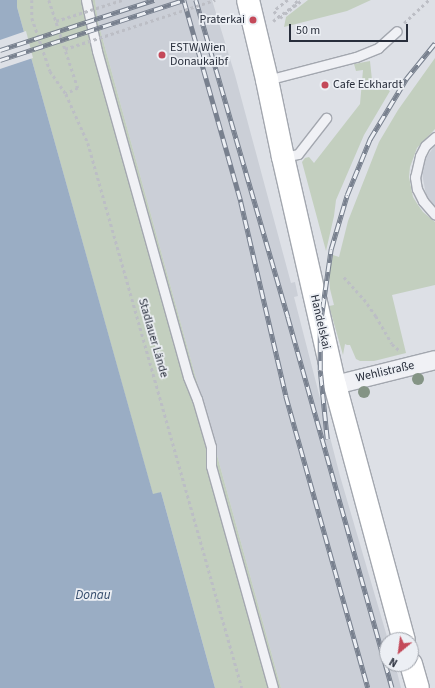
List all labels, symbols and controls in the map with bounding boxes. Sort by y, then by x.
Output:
place label: Praterkai [200,13,245,27]
marker: Praterkai [248,15,258,25]
scale bar [291,16,410,42]
text: 50 m [296,22,320,39]
place label: ESTW Wien Donaukaibf [170,41,228,69]
marker: ESTW Wien Donaukaibf [157,50,167,60]
place label: Cafe Eckhardt [333,78,403,92]
marker: Cafe Eckhardt [320,80,330,90]
street label: Handelskai [307,293,333,351]
street label: Stadlauer Lände [135,297,171,379]
street label: Wehlistraße [354,358,416,386]
water label: Donau [76,587,110,603]
north arrow [379,632,419,672]
text: N [387,654,400,670]

